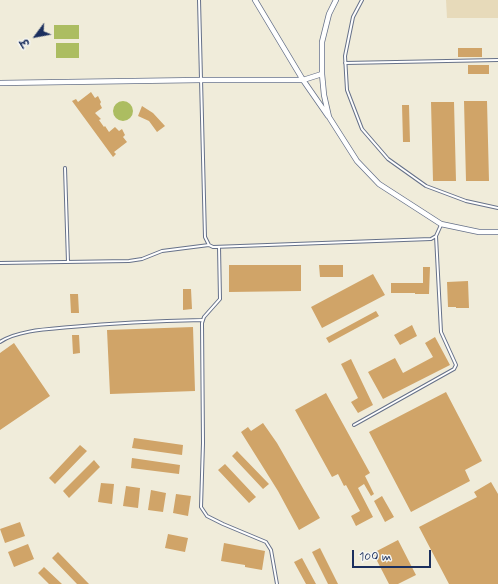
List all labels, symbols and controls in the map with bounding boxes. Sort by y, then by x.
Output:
north arrow [16,16,56,56]
text: उ [18,36,34,49]
scale bar [354,542,433,568]
text: 100 m [359,549,391,565]

